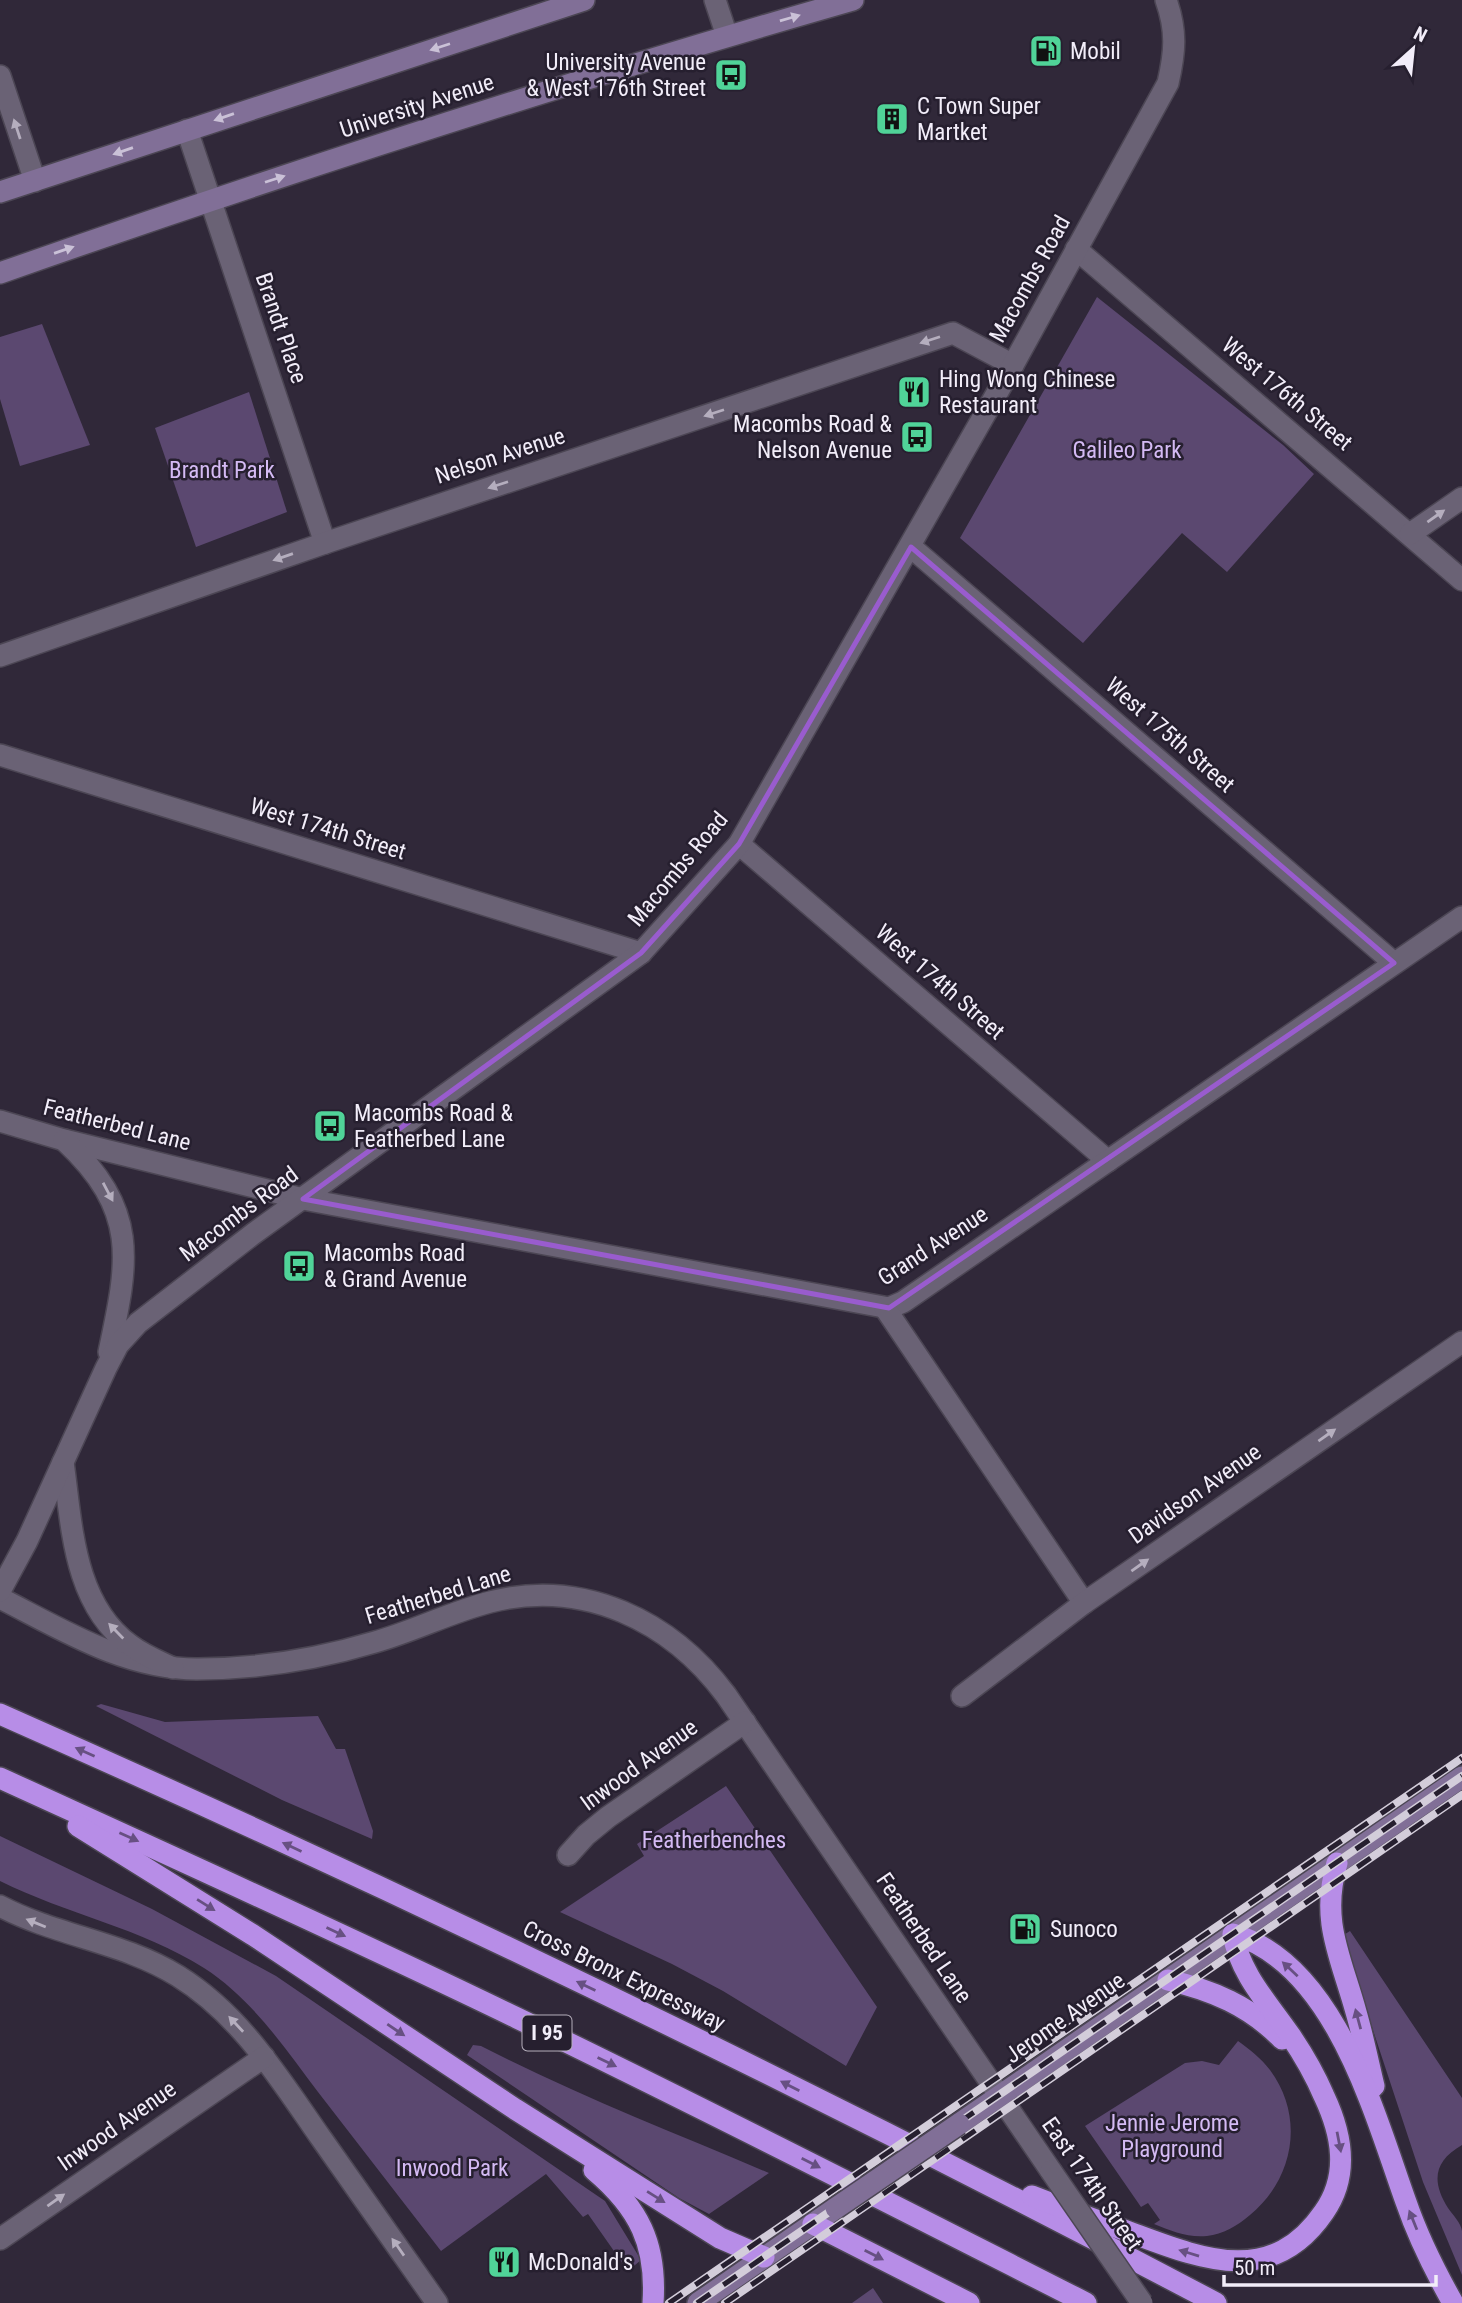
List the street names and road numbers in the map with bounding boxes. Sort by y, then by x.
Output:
street label: University Avenue [337,68,497,144]
street label: Macombs Road [984,211,1076,347]
street label: Brandt Place [249,269,313,387]
street label: West 176th Street [1216,332,1358,456]
street label: Nelson Avenue [432,422,568,490]
street label: West 175th Street [1100,672,1240,798]
street label: West 174th Street [247,792,409,866]
street label: Macombs Road [622,806,734,932]
street label: West 174th Street [870,919,1010,1045]
street label: Featherbed Lane [40,1094,194,1156]
street label: Macombs Road [175,1161,303,1267]
street label: Grand Avenue [873,1201,993,1291]
street label: Davidson Avenue [1124,1438,1266,1550]
street label: Featherbed Lane [362,1560,514,1630]
street label: Inwood Avenue [575,1714,703,1816]
street label: Featherbed Lane [871,1868,977,2008]
street label: Cross Bronx Expressway [518,1915,730,2037]
street label: Jerome Avenue [1000,1967,1130,2069]
road number: I 95 [522,2016,572,2050]
street label: Inwood Avenue [53,2075,181,2177]
street label: East 174th Street [1036,2112,1148,2256]

